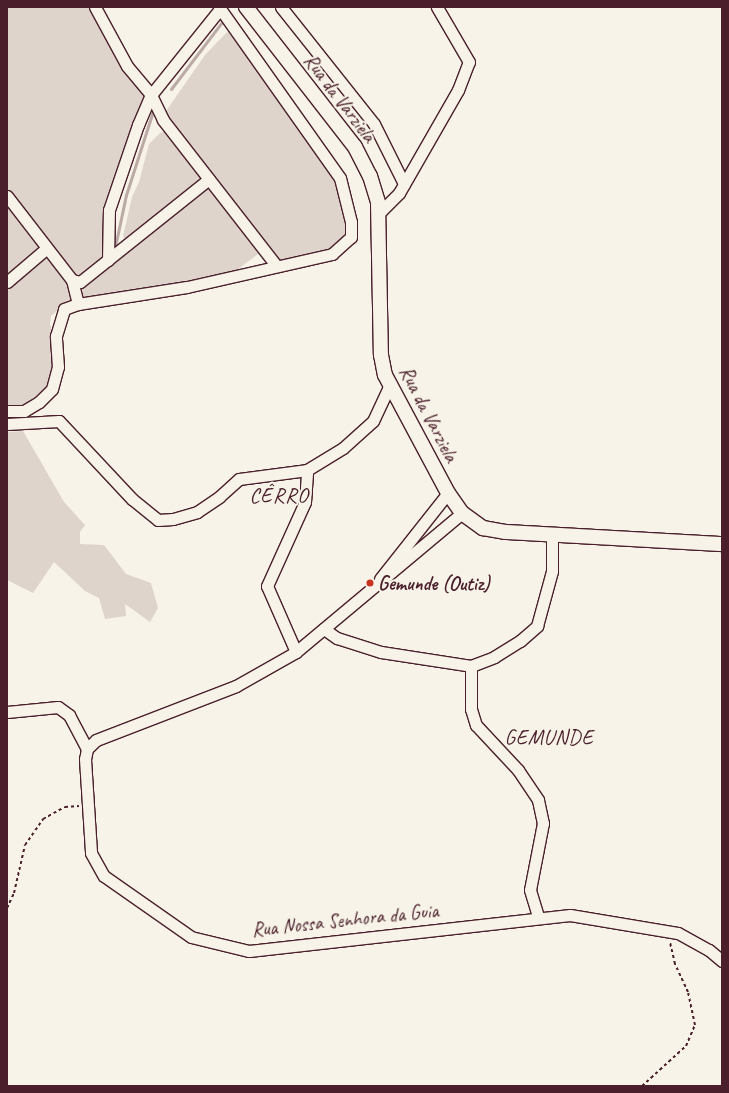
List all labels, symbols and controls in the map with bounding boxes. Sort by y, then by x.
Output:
street label: Rua da Varziela [299,49,381,147]
street label: Rua da Varziela [394,362,464,466]
district label: CÊRRO [250,482,308,508]
place label: Gemunde (Outiz) [378,571,490,595]
marker: Gemunde (Outiz) [365,578,375,588]
district label: GEMUNDE [505,724,593,750]
street label: Rua Nossa Senhora da Guia [250,898,440,942]

